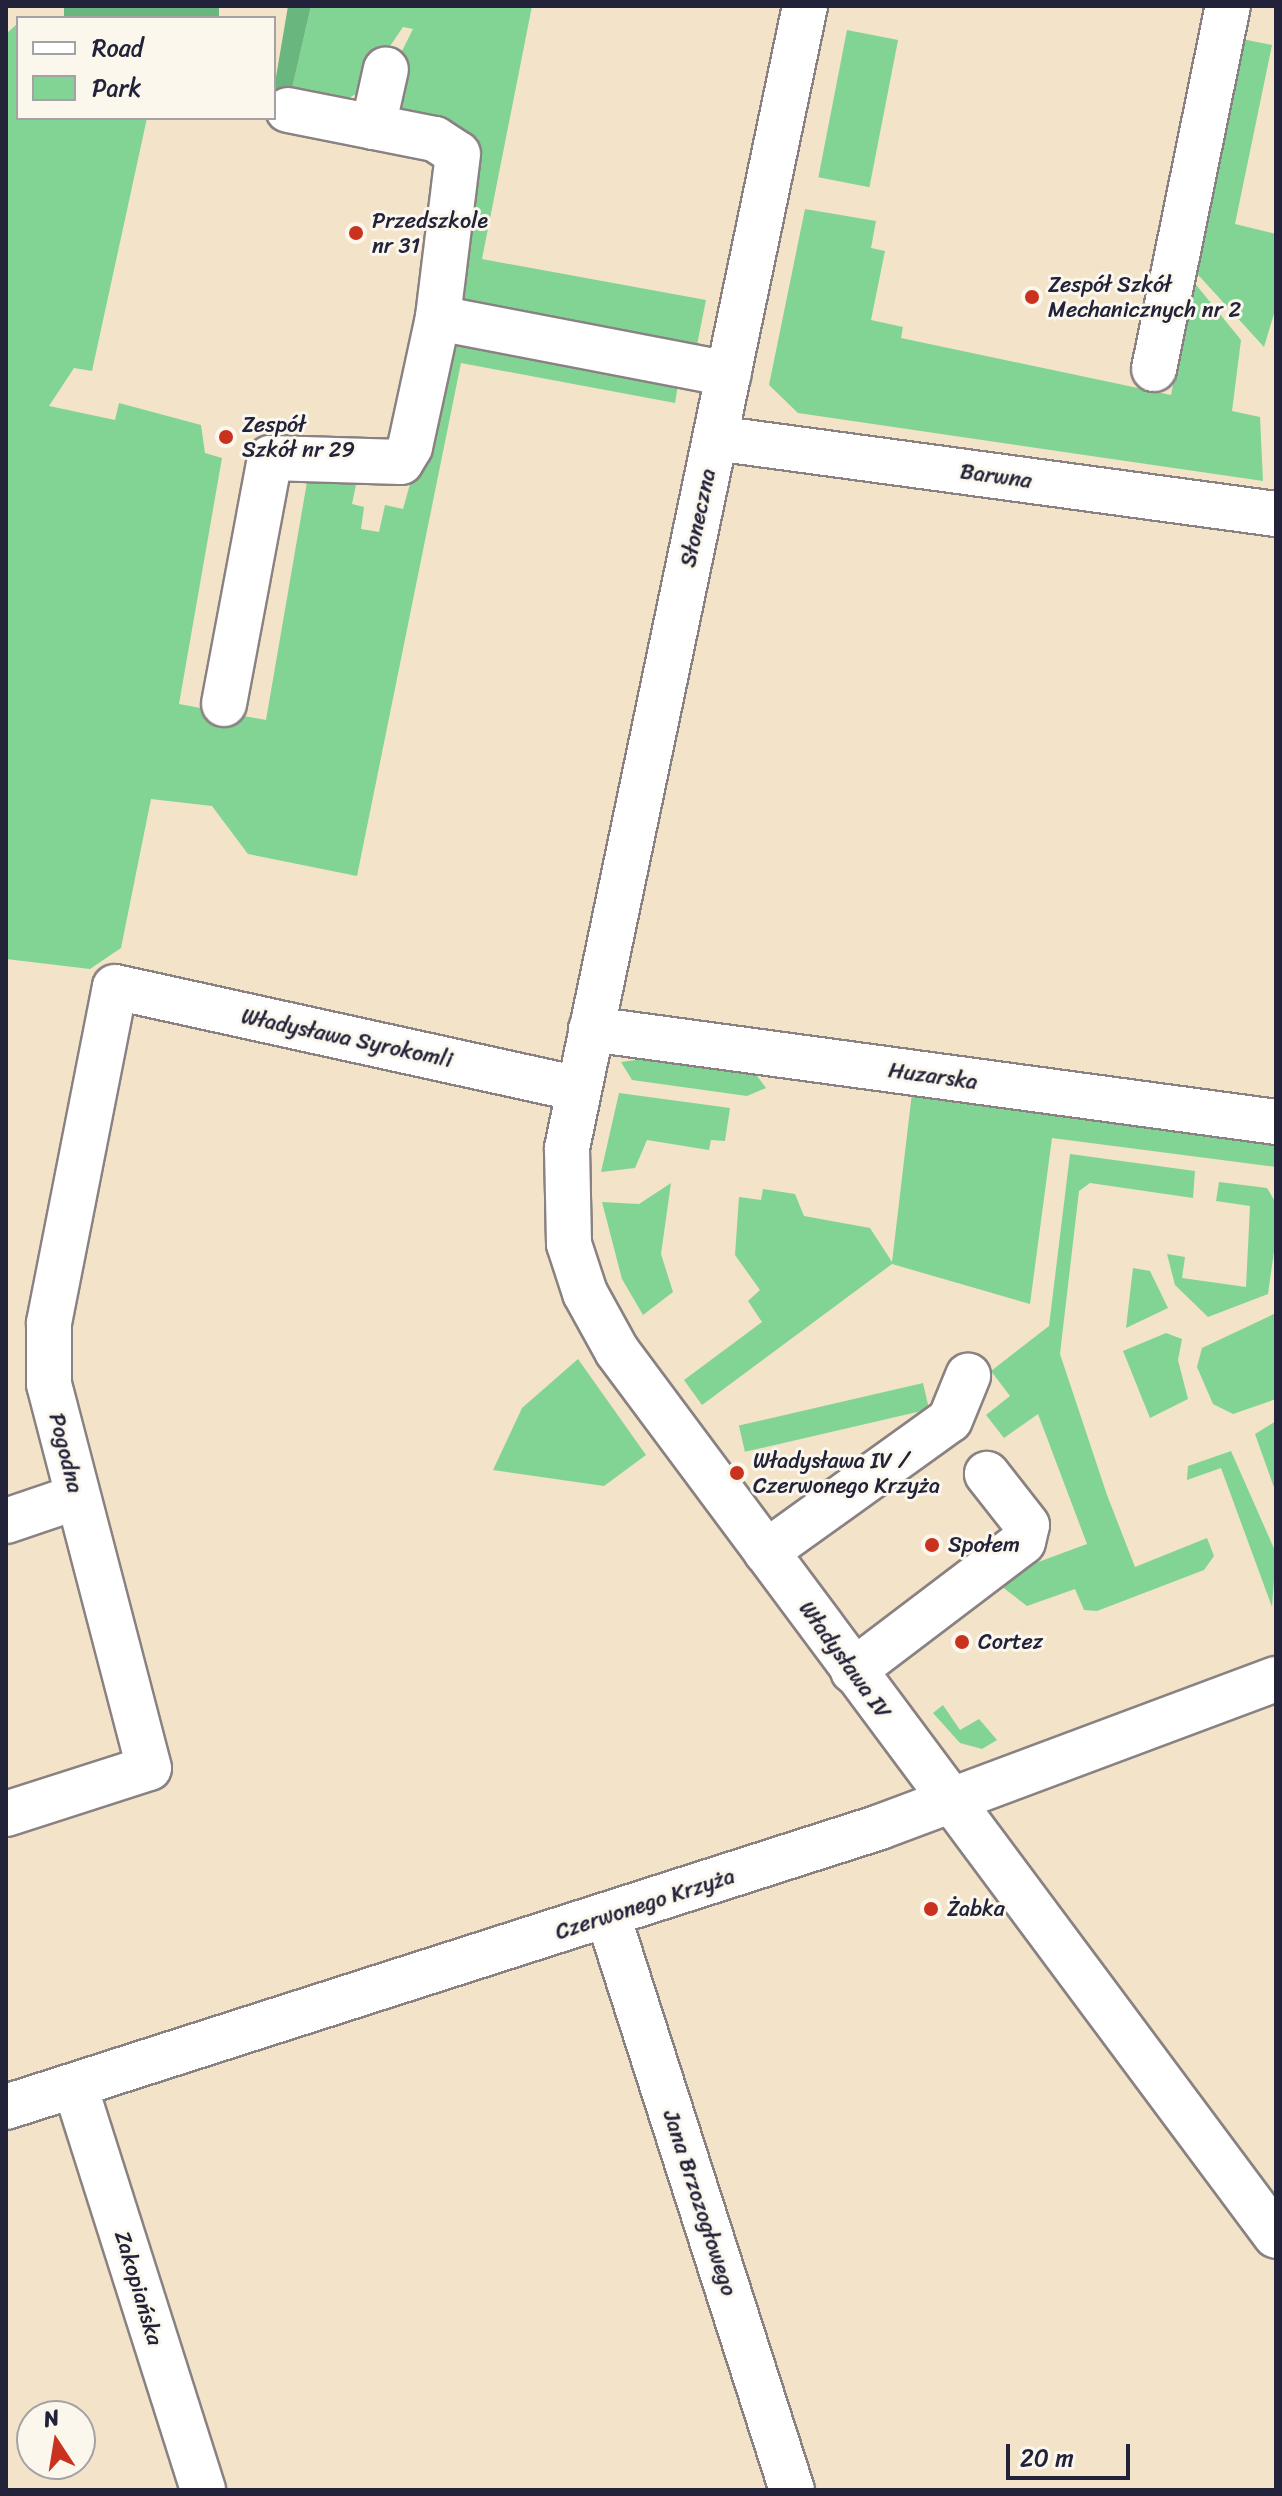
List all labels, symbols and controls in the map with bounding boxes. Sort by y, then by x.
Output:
legend [16,16,276,120]
text: Road [92,27,143,69]
text: Park [92,67,141,109]
place label: Przedszkole nr 31 [372,207,488,258]
marker: Przedszkole nr 31 [347,224,365,242]
place label: Zespół Szkół Mechanicznych nr 2 [1048,271,1241,322]
marker: Zespół Szkół Mechanicznych nr 2 [1023,288,1041,306]
place label: Zespół Szkół nr 29 [242,411,355,462]
marker: Zespół Szkół nr 29 [217,428,235,446]
street label: Barwna [958,458,1034,494]
street label: Słoneczna [675,467,721,569]
street label: Władysława Syrokomli [239,1003,455,1073]
street label: Huzarska [887,1057,979,1095]
street label: Pogodna [43,1410,89,1496]
place label: Władysława IV / Czerwonego Krzyża [753,1447,940,1498]
marker: Władysława IV / Czerwonego Krzyża [728,1464,746,1482]
place label: Społem [948,1532,1020,1558]
marker: Społem [923,1536,941,1554]
street label: Władysława IV [793,1596,897,1724]
place label: Cortez [978,1629,1043,1655]
marker: Cortez [953,1633,971,1651]
street label: Czerwonego Krzyża [552,1863,738,1945]
place label: Żabka [947,1896,1005,1922]
marker: Żabka [922,1900,940,1918]
street label: Jana Brzozogłowego [657,2107,743,2299]
street label: Zakopiańska [109,2228,169,2348]
text: N [40,2397,63,2439]
north arrow [16,2400,96,2480]
scale bar [1010,2428,1134,2478]
text: 20 m [1020,2437,1074,2479]

